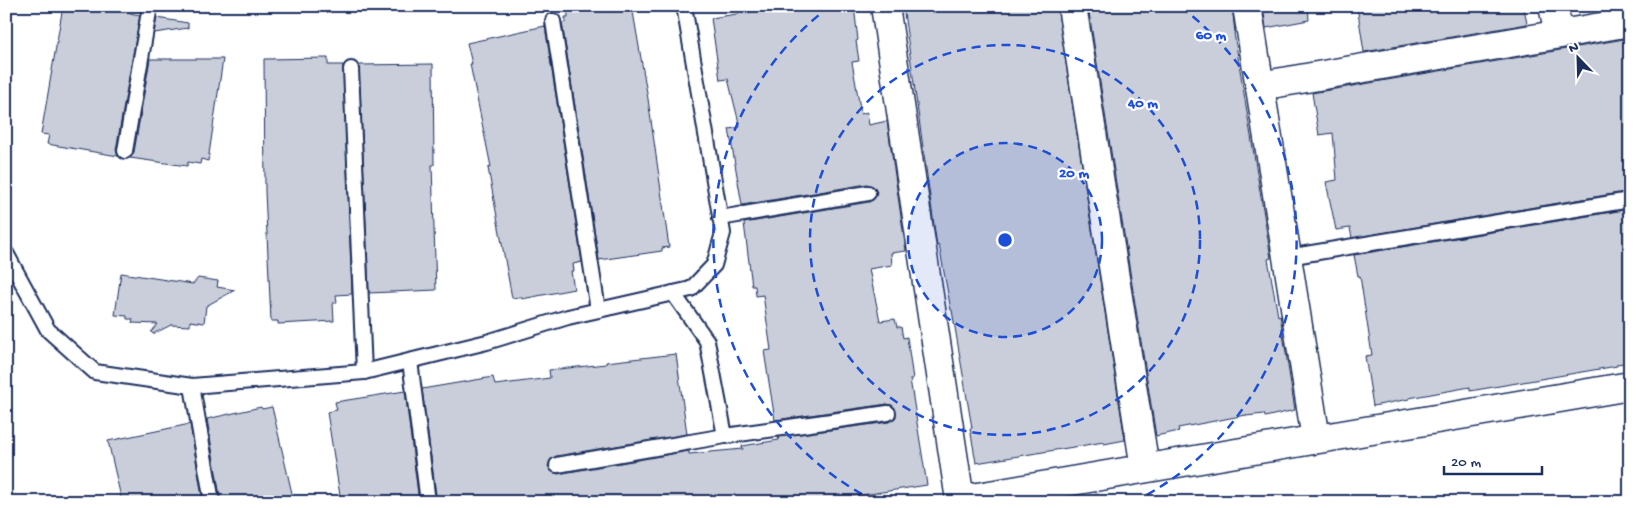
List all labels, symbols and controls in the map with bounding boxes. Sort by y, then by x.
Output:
text: 60 m [1196,27,1227,45]
north arrow [1554,32,1604,82]
text: N [1566,39,1581,58]
text: 40 m [1127,95,1158,113]
text: 20 m [1059,165,1089,183]
centre of rings [996,231,1014,249]
scale bar [1444,443,1541,475]
text: 20 m [1451,454,1481,472]

